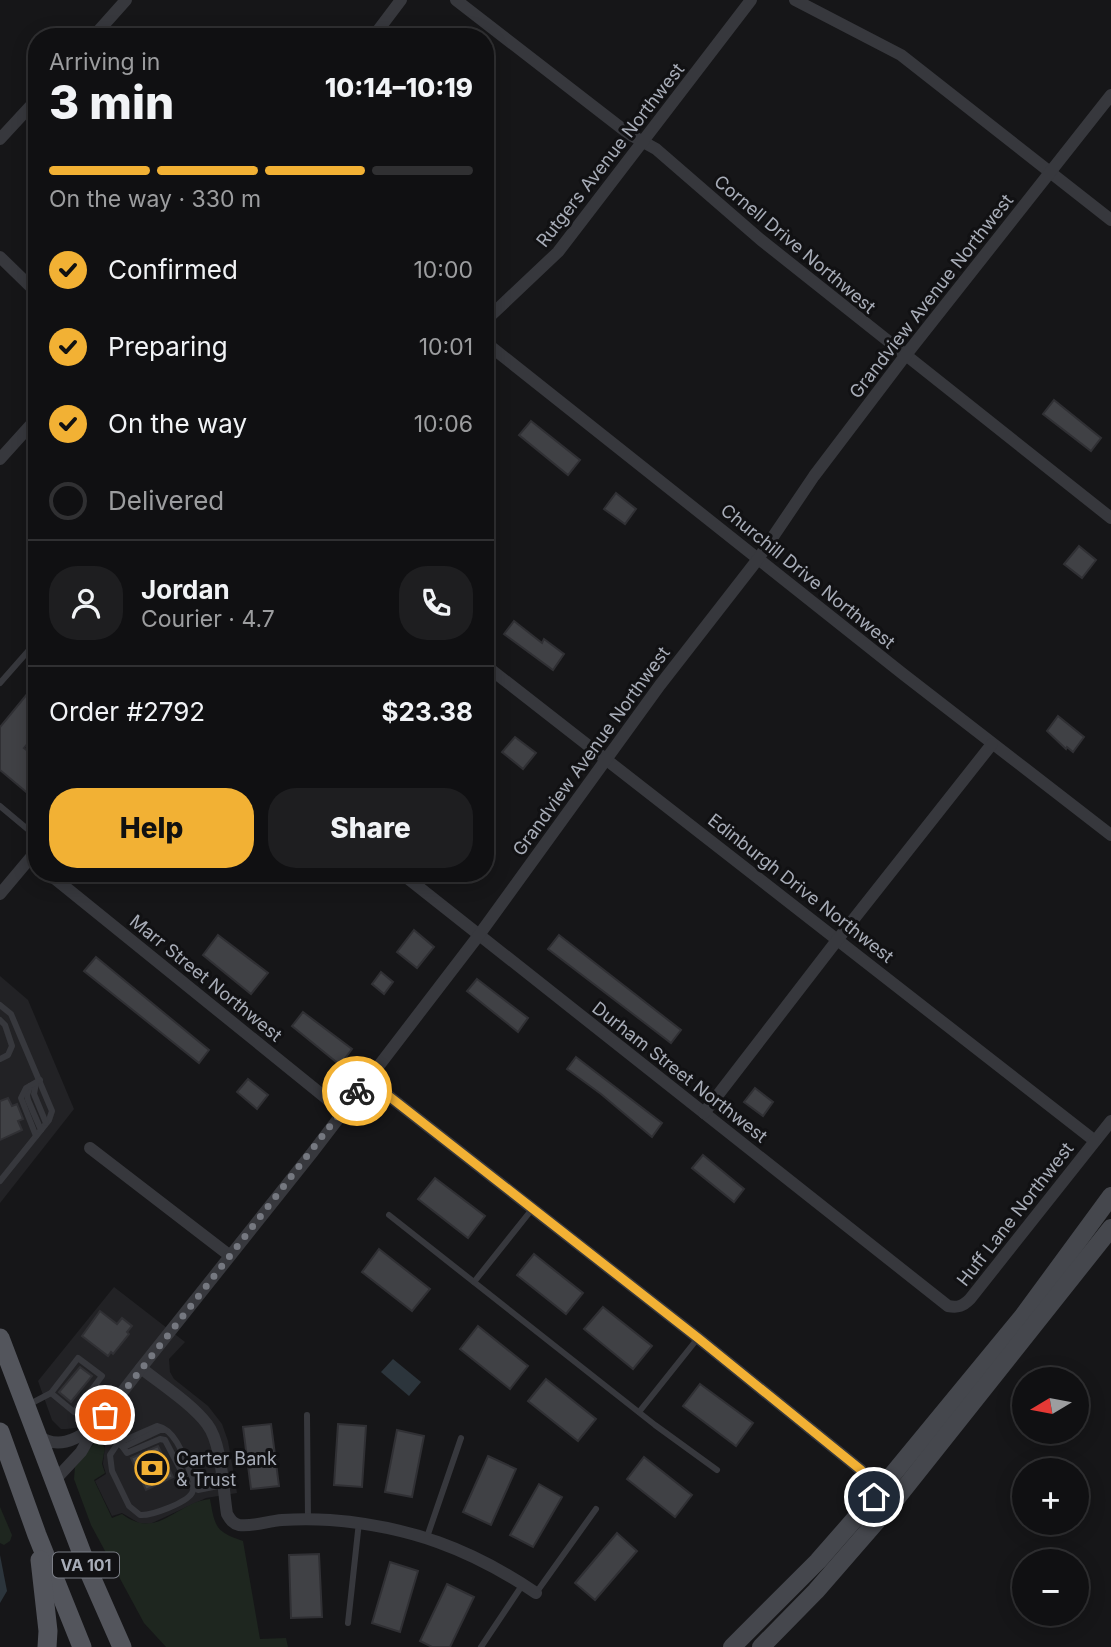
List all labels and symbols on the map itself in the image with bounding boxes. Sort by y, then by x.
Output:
street label: Rutgers Avenue Northwest [532,59,688,251]
street label: Cornell Drive Northwest [710,170,880,318]
street label: Grandview Avenue Northwest [845,190,1017,402]
street label: Churchill Drive Northwest [717,499,899,653]
street label: Grandview Avenue Northwest [508,642,674,860]
street label: Edinburgh Drive Northwest [704,809,898,967]
street label: Marr Street Northwest [126,910,286,1046]
street label: Durham Street Northwest [588,997,772,1147]
courier [322,1056,392,1126]
street label: Huff Lane Northwest [952,1138,1078,1290]
north arrow [1012,1367,1088,1444]
pin [75,1385,135,1445]
place label: Carter Bank & Trust [176,1448,277,1490]
bank icon: Carter Bank & Trust [133,1449,171,1487]
pin [844,1467,904,1527]
road number: VA 101 [53,1553,119,1578]

